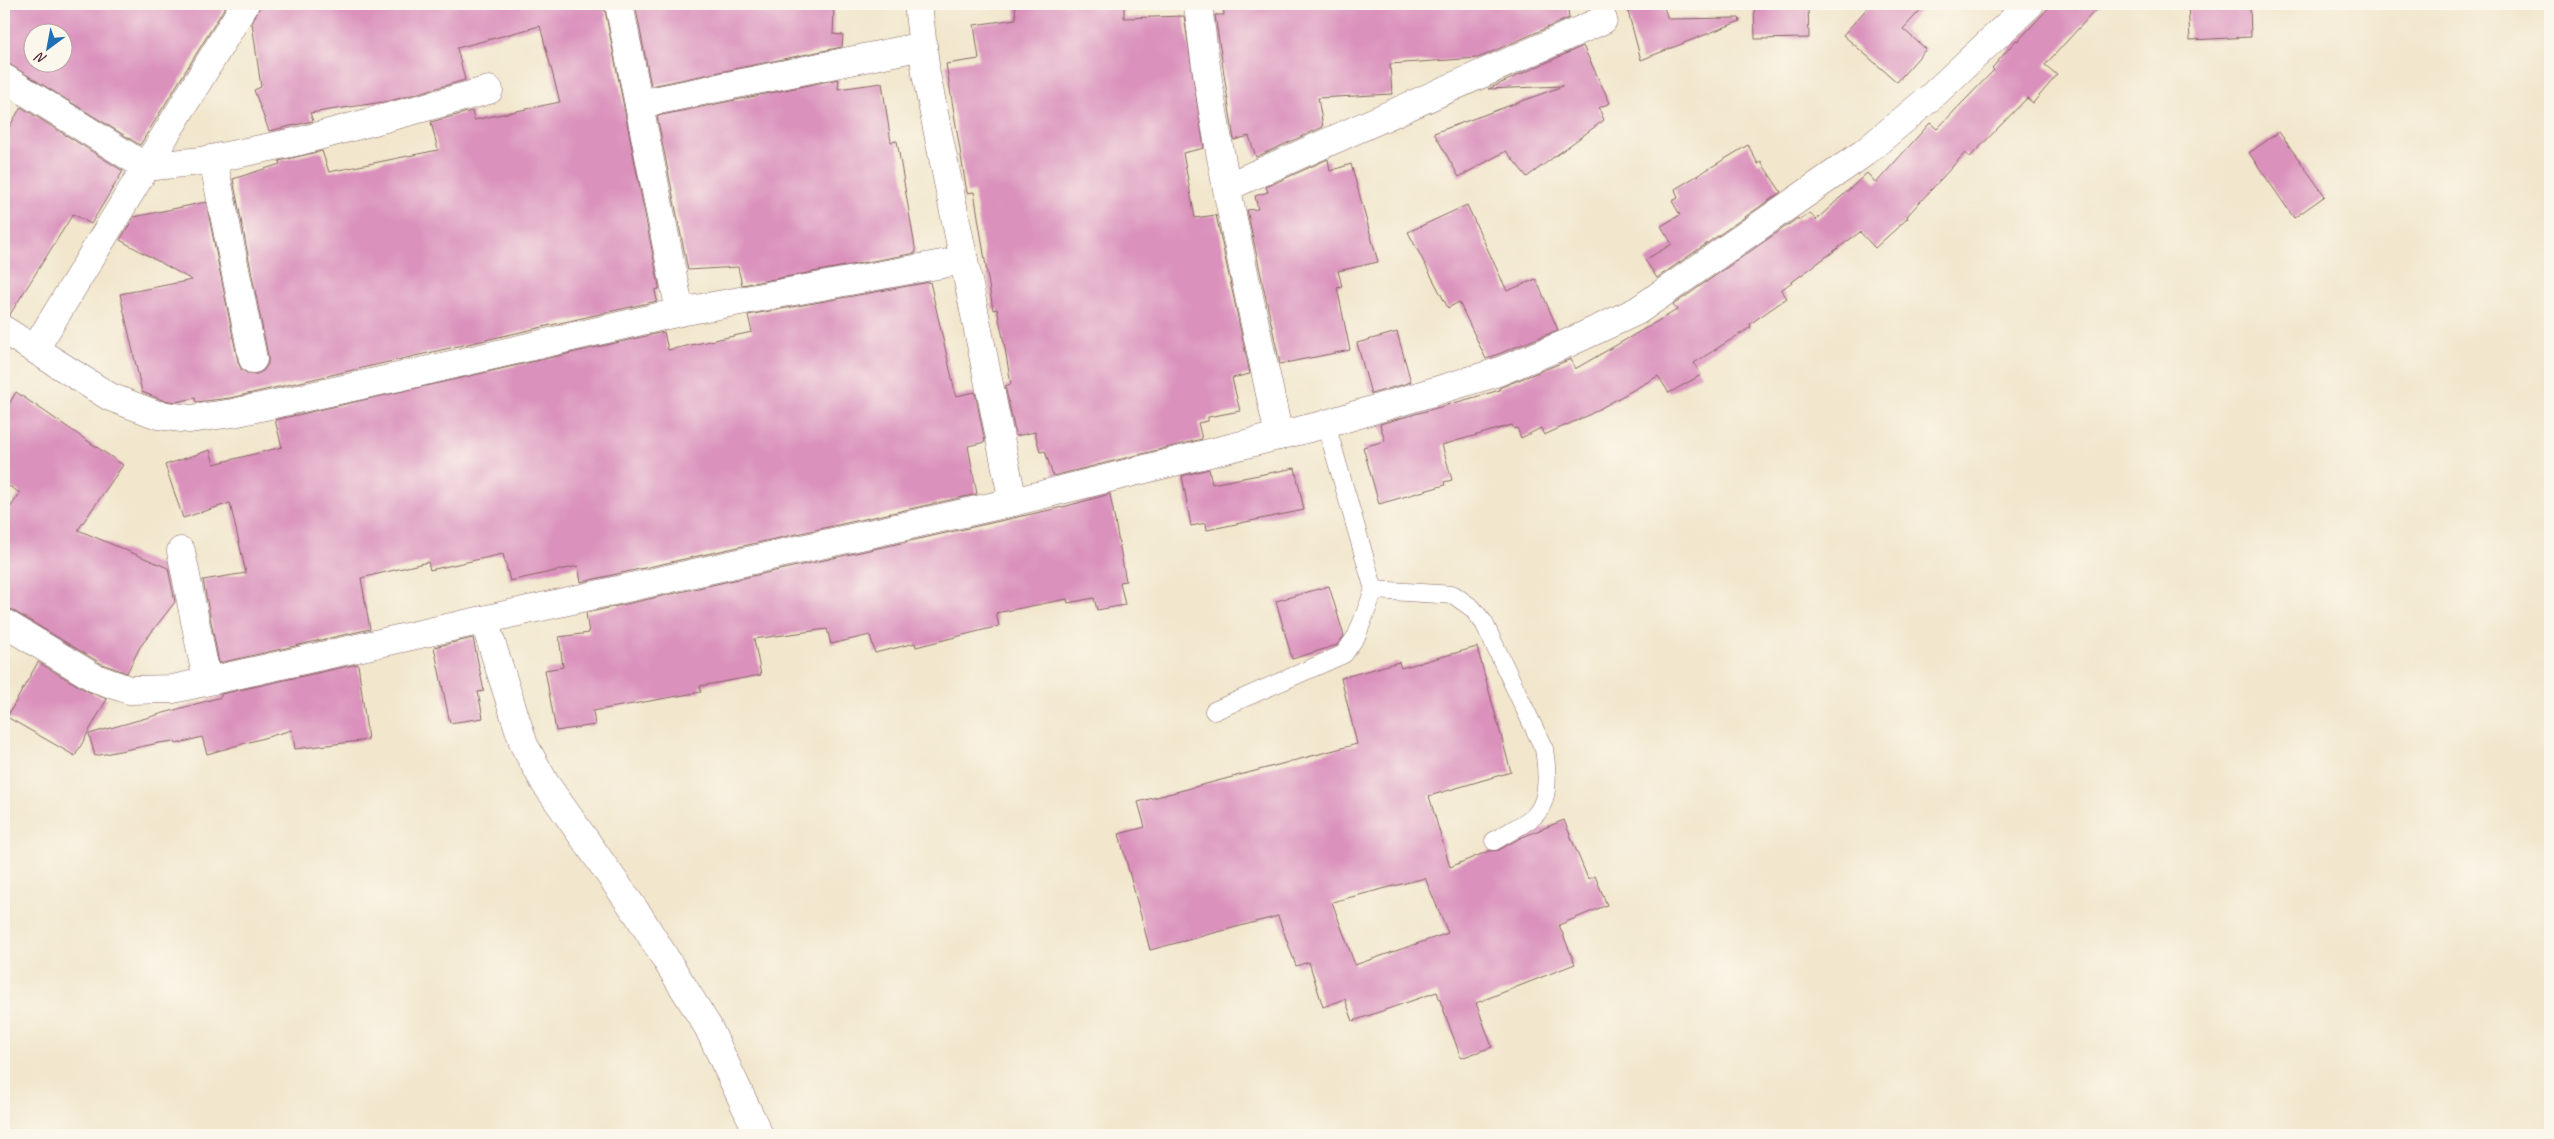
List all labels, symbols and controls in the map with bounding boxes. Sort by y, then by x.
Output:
north arrow [22,22,72,72]
text: N [31,48,50,68]

